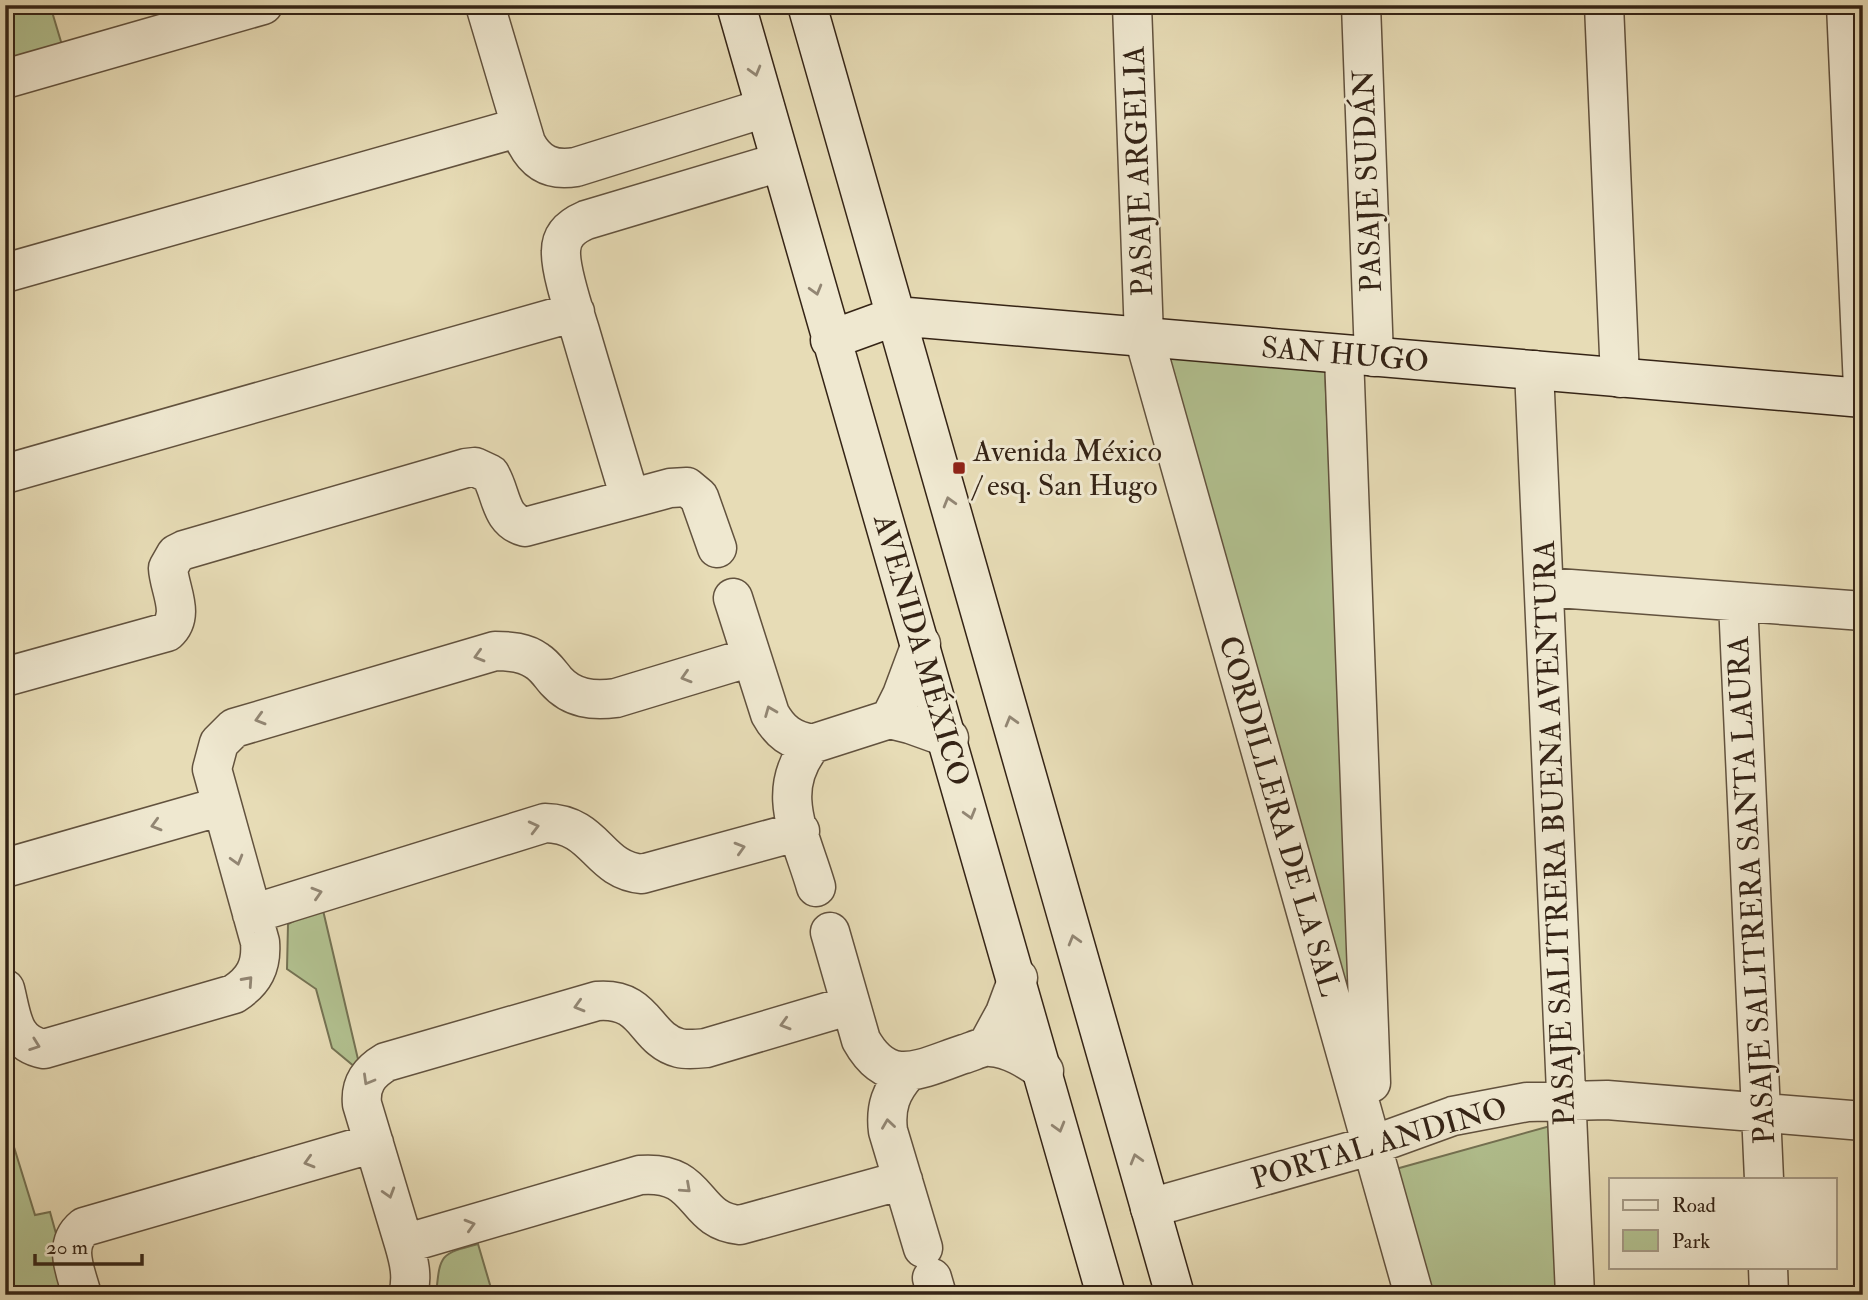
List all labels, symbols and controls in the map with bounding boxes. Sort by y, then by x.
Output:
street label: PASAJE ARGELIA [1116,45,1161,297]
one-way arrow [746,65,761,77]
street label: PASAJE SUDÁN [1345,69,1390,293]
one-way arrow [808,284,823,296]
street label: SAN HUGO [1260,329,1430,380]
place label: Avenida México / esq. San Hugo [971,433,1162,504]
marker: Avenida México / esq. San Hugo [951,460,967,476]
one-way arrow [943,496,958,508]
street label: AVENIDA MÉXICO [865,509,979,790]
street label: PASAJE SALITRERA BUENA AVENTURA [1526,540,1583,1126]
street label: CORDILLERA DE LA SAL [1210,632,1349,1001]
street label: PASAJE SALITRERA SANTA LAURA [1720,635,1783,1145]
one-way arrow [473,647,485,662]
one-way arrow [680,668,692,683]
one-way arrow [765,706,779,718]
one-way arrow [254,710,266,725]
one-way arrow [1005,715,1020,727]
one-way arrow [962,807,977,819]
one-way arrow [150,816,162,831]
one-way arrow [528,820,540,835]
one-way arrow [734,842,746,856]
one-way arrow [228,854,243,866]
one-way arrow [311,887,323,902]
one-way arrow [1067,934,1082,946]
one-way arrow [240,976,252,989]
one-way arrow [574,998,586,1013]
one-way arrow [779,1016,791,1031]
one-way arrow [28,1037,41,1051]
one-way arrow [363,1072,376,1085]
street label: PORTAL ANDINO [1247,1089,1511,1198]
one-way arrow [881,1118,896,1130]
one-way arrow [1051,1121,1065,1133]
one-way arrow [303,1153,315,1168]
one-way arrow [1129,1153,1144,1165]
legend [1609,1178,1836,1268]
one-way arrow [678,1180,691,1192]
one-way arrow [381,1187,396,1199]
text: Road [1672,1192,1717,1219]
one-way arrow [464,1218,476,1233]
scale bar [35,1223,142,1267]
text: Park [1672,1228,1710,1255]
text: 20 m [46,1234,88,1261]

